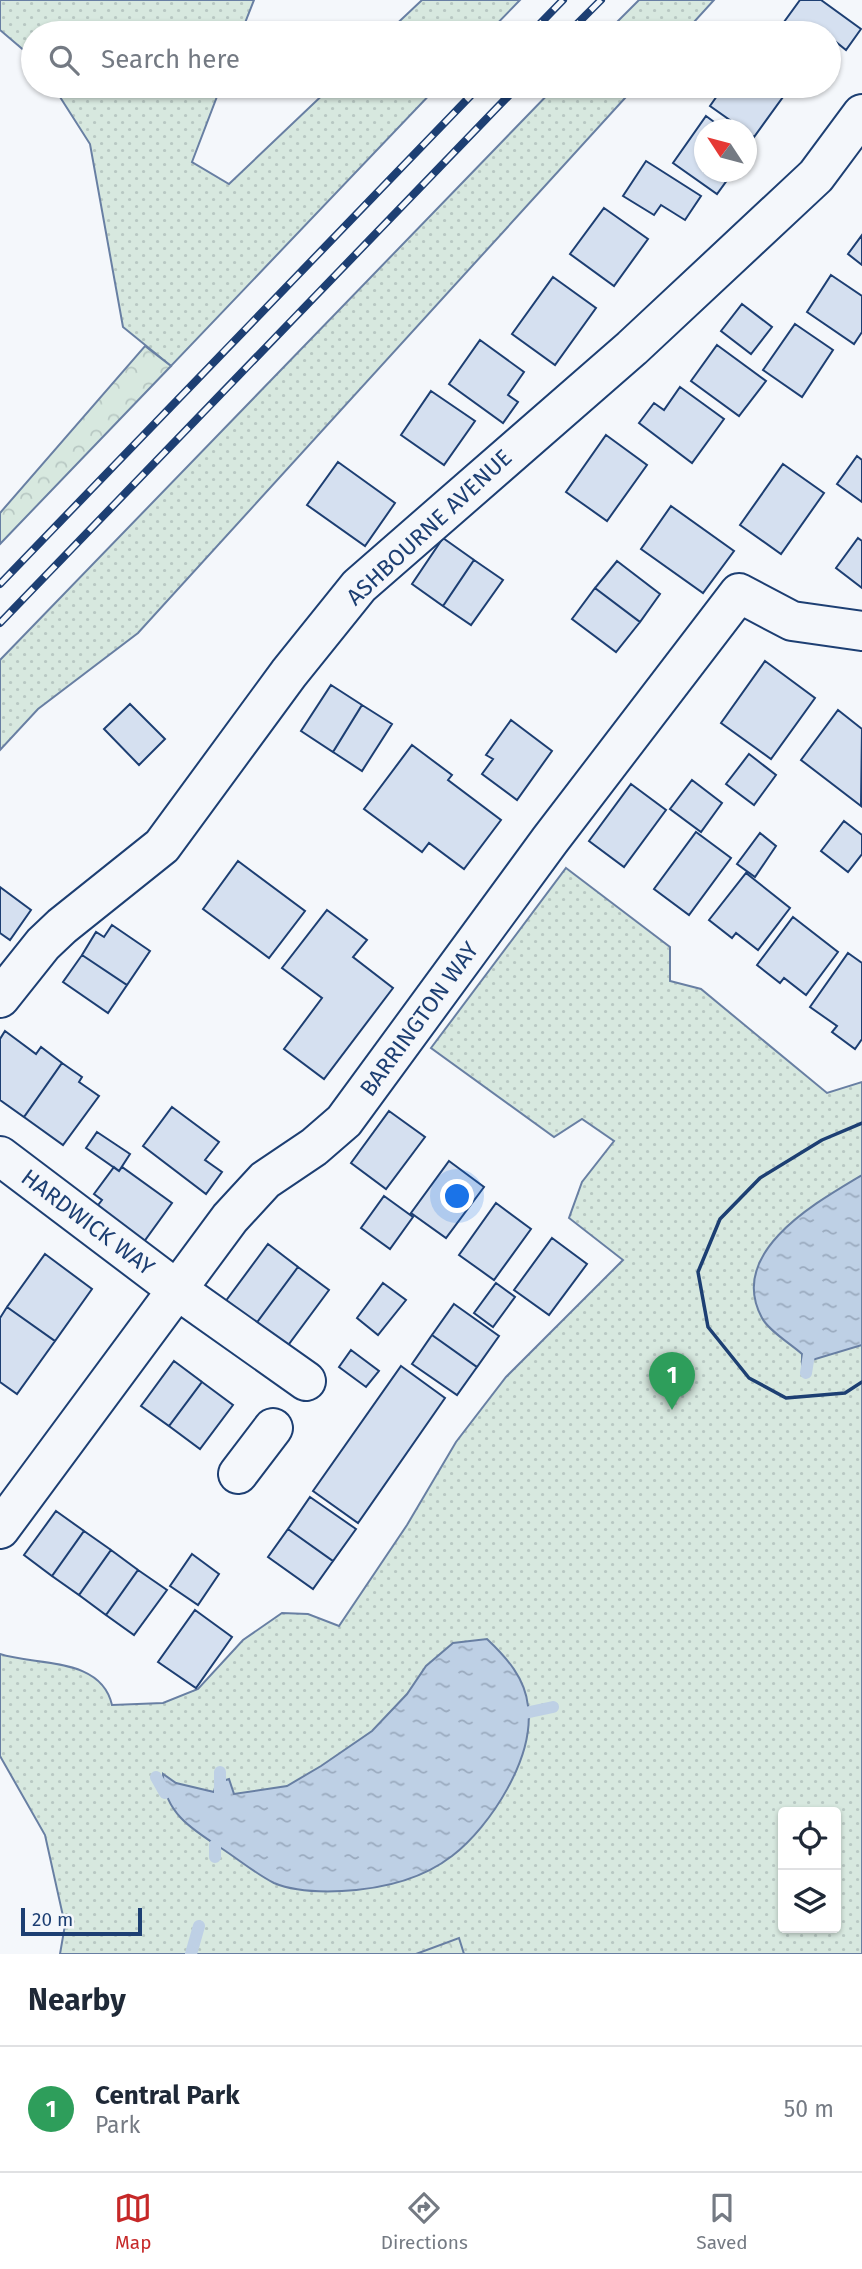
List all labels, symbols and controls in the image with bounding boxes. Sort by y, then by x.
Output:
search box [21,21,841,98]
icon: search [45,41,83,79]
text: Search here [101,44,240,75]
north arrow [694,119,757,182]
street label: ASHBOURNE AVENUE [341,443,517,611]
street label: BARRINGTON WAY [354,936,485,1102]
street label: HARDWICK WAY [16,1163,160,1281]
your location [440,1179,474,1213]
pin: 1 [649,1352,695,1410]
map controls [778,1807,841,1933]
button: locate [778,1807,841,1870]
button: layers [778,1870,841,1933]
scale bar [21,1905,142,1937]
text: 20 m [32,1908,73,1931]
text: Nearby [28,1982,126,2018]
text: Central Park [95,2080,239,2111]
text: 1 [46,2095,56,2123]
text: 50 m [784,2095,834,2123]
text: Park [95,2111,140,2139]
tab: Map [114,2189,152,2254]
tab: Directions [381,2189,468,2254]
tab: Saved [696,2189,748,2254]

